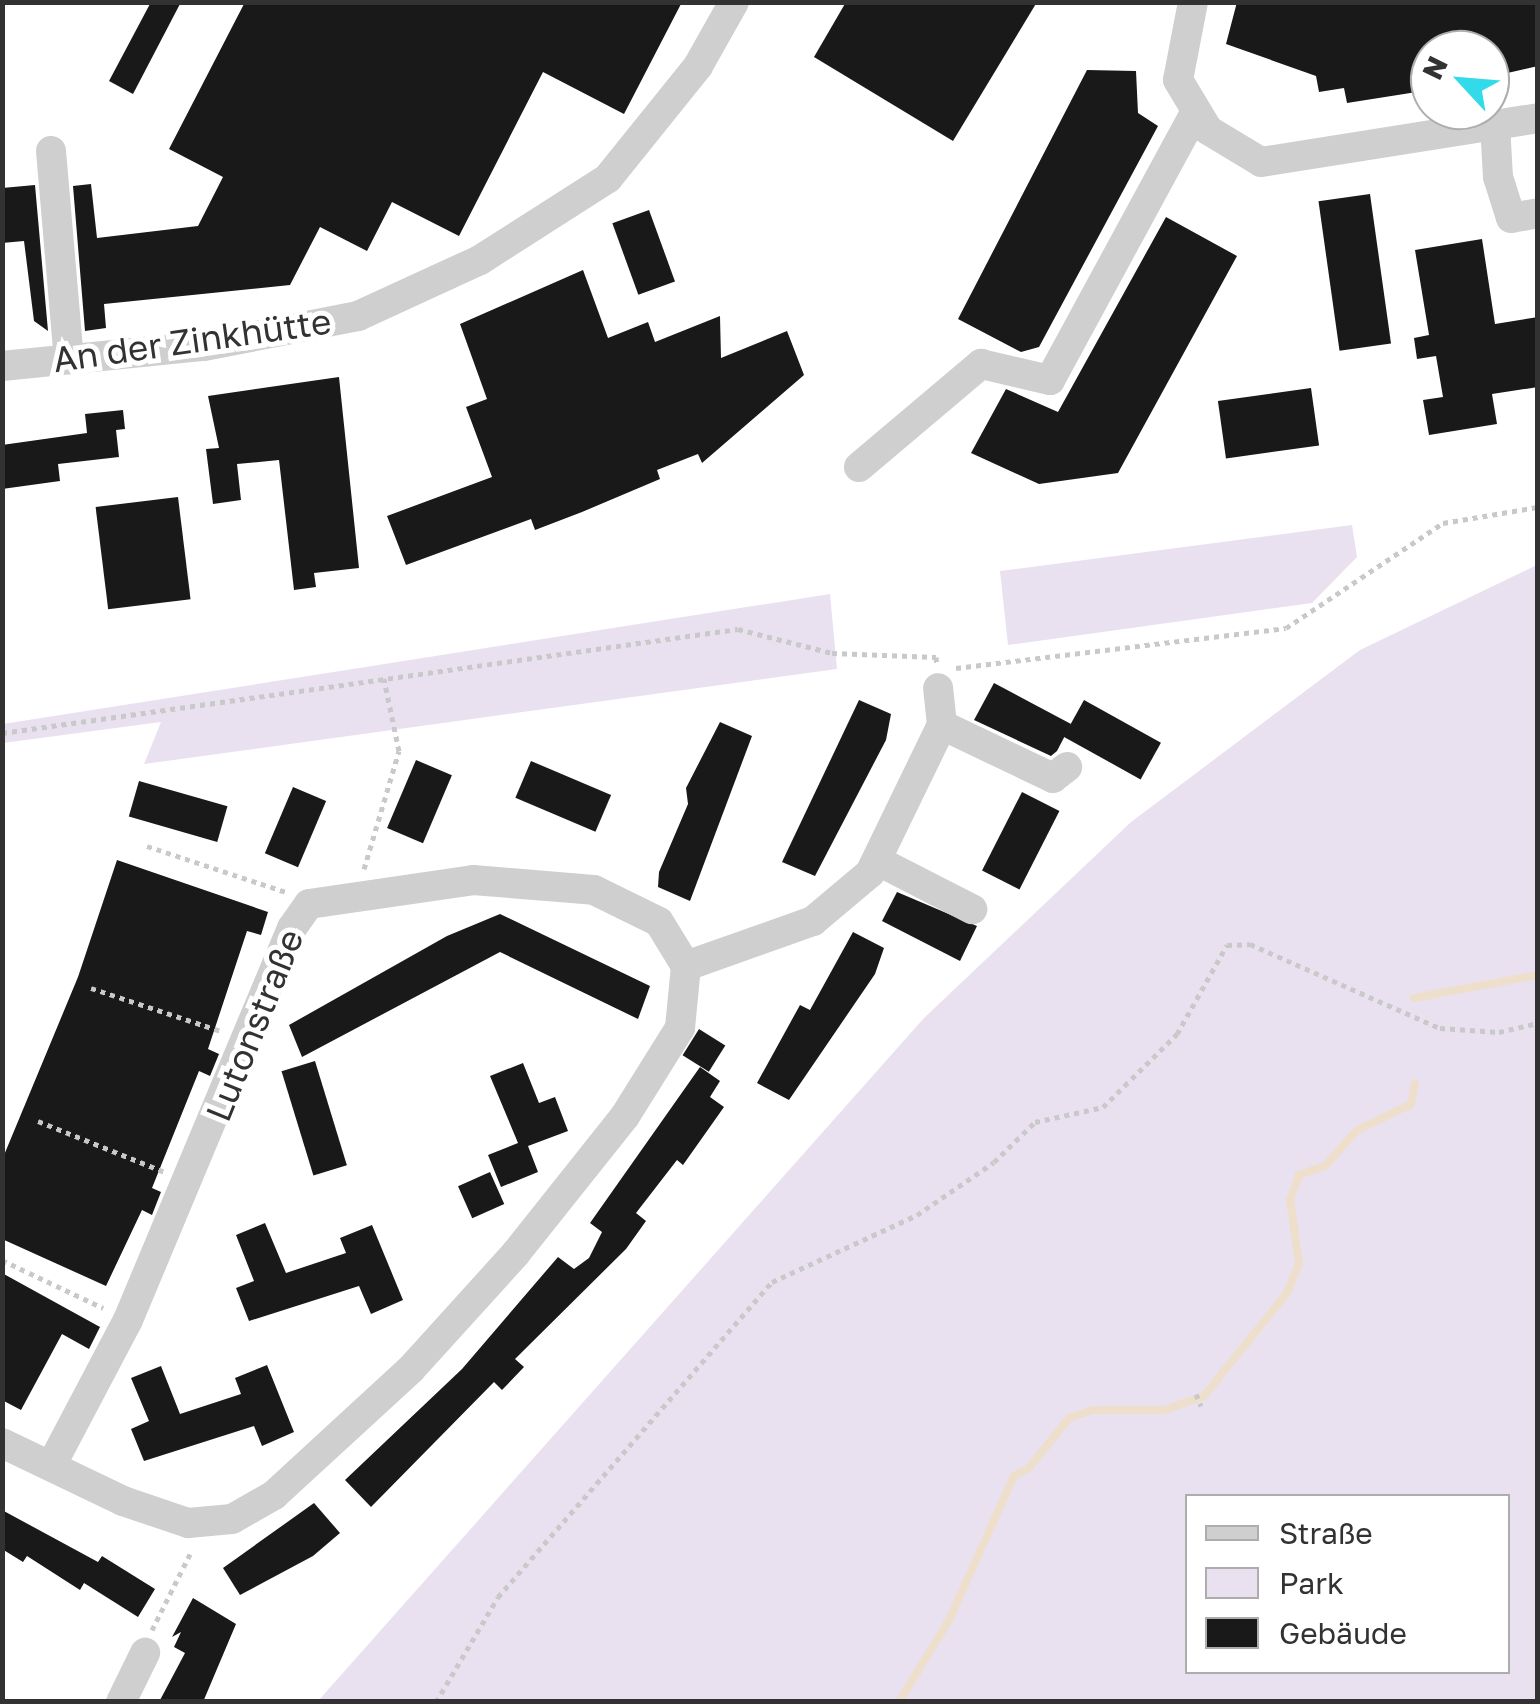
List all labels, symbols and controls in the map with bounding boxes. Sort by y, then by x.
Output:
north arrow [1410,30,1510,130]
text: N [1415,51,1454,84]
street label: An der Zinkhütte [50,300,334,380]
street label: Lutonstraße [196,923,312,1127]
legend [1185,1494,1510,1674]
text: Straße [1279,1515,1373,1551]
text: Park [1279,1565,1344,1601]
text: Gebäude [1279,1615,1407,1651]

